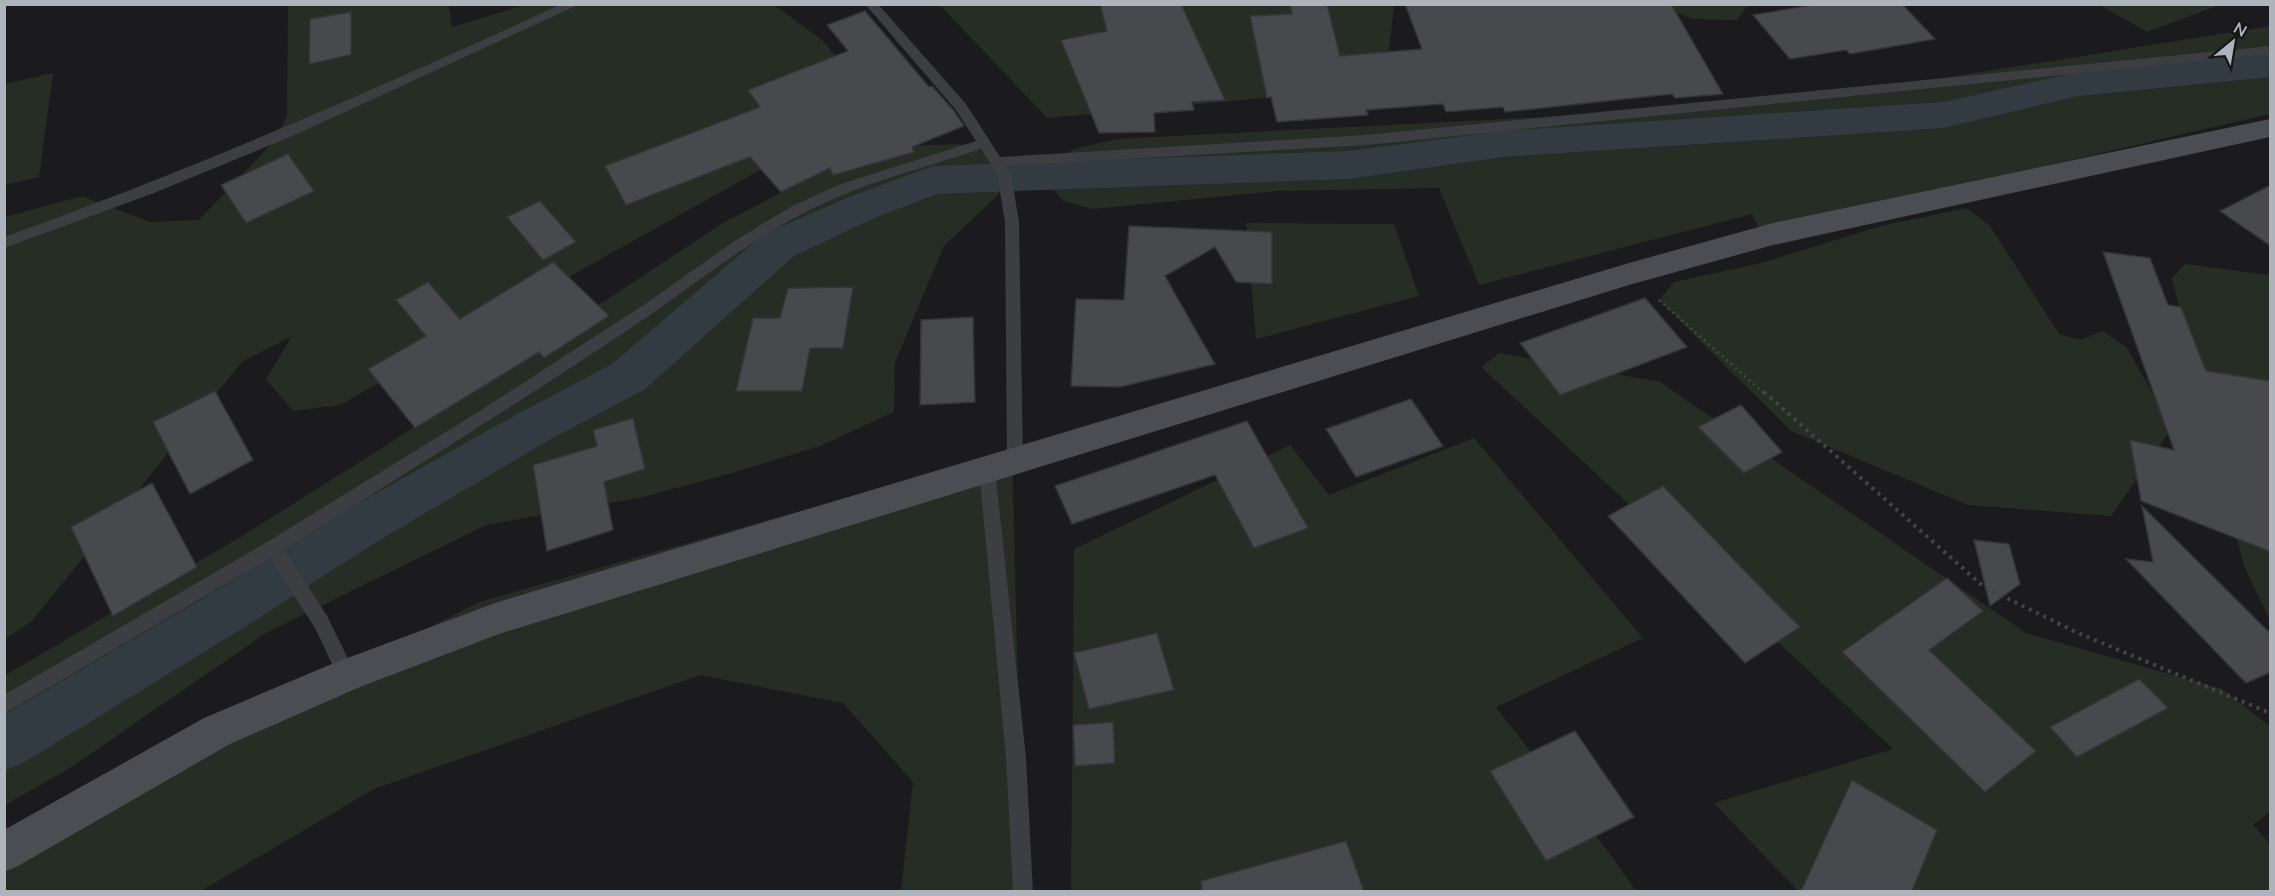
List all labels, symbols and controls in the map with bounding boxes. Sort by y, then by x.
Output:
north arrow [2203,12,2263,72]
text: N [2230,17,2251,41]

